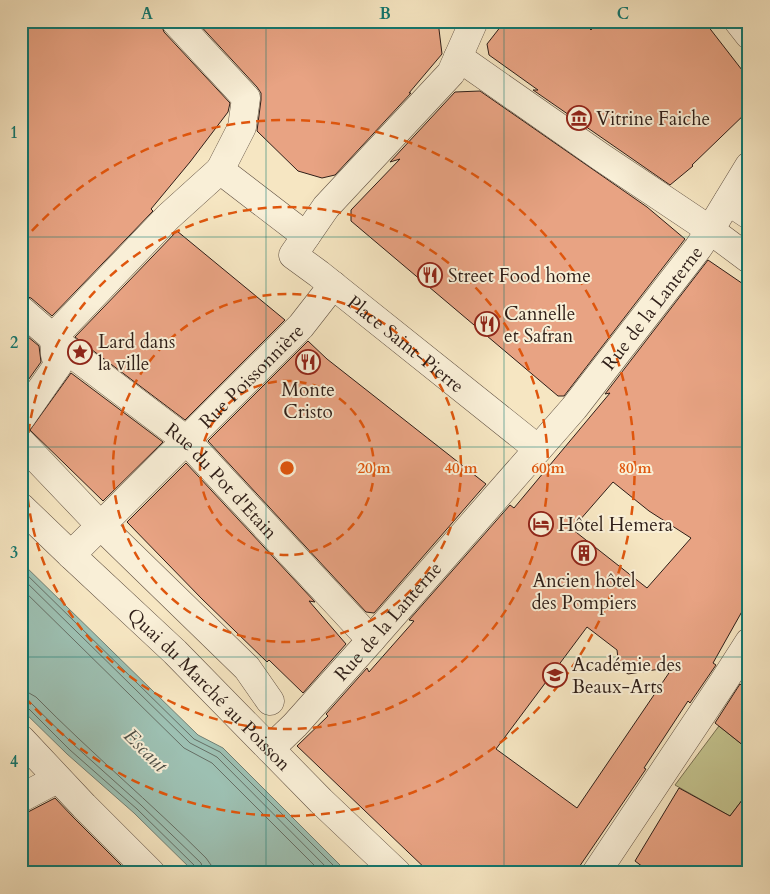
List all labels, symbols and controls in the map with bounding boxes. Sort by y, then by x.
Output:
text: A [141,3,153,25]
text: B [379,3,391,25]
text: C [617,3,629,25]
museum icon: Vitrine Faiche [566,105,592,131]
place label: Vitrine Faiche [596,106,710,132]
text: 1 [10,122,18,144]
street label: Rue de la Lanterne [596,241,709,376]
restaurant icon: Street Food home [417,262,443,288]
place label: Street Food home [448,263,591,289]
street label: Place Saint-Pierre [342,290,469,399]
place label: Cannelle et Safran [504,301,575,349]
restaurant icon: Cannelle et Safran [474,311,500,337]
street label: Rue Poissonnière [193,318,310,435]
place label: Lard dans la ville [98,329,175,377]
text: 2 [10,332,18,354]
place icon: Lard dans la ville [67,339,93,365]
restaurant icon: Monte Cristo [295,349,321,375]
place label: Monte Cristo [281,377,335,425]
street label: Rue du Pot d'Etain [160,417,283,545]
text: 20 m [357,458,391,478]
text: 40 m [444,458,478,478]
text: 60 m [531,458,565,478]
text: 80 m [618,458,652,478]
centre of rings [278,459,296,477]
hotel icon: Hôtel Hemera [528,511,554,537]
place label: Hôtel Hemera [558,512,673,538]
building icon: Ancien hôtel des Pompiers [571,540,597,566]
text: 3 [10,542,18,564]
street label: Rue de la Lanterne [329,556,448,687]
place label: Ancien hôtel des Pompiers [531,568,637,616]
street label: Quai du Marché au Poisson [121,602,297,777]
place label: Académie des Beaux-Arts [572,652,681,700]
school or university icon: Académie des Beaux-Arts [542,662,568,688]
water label: Escaut [118,723,174,779]
text: 4 [10,751,18,773]

